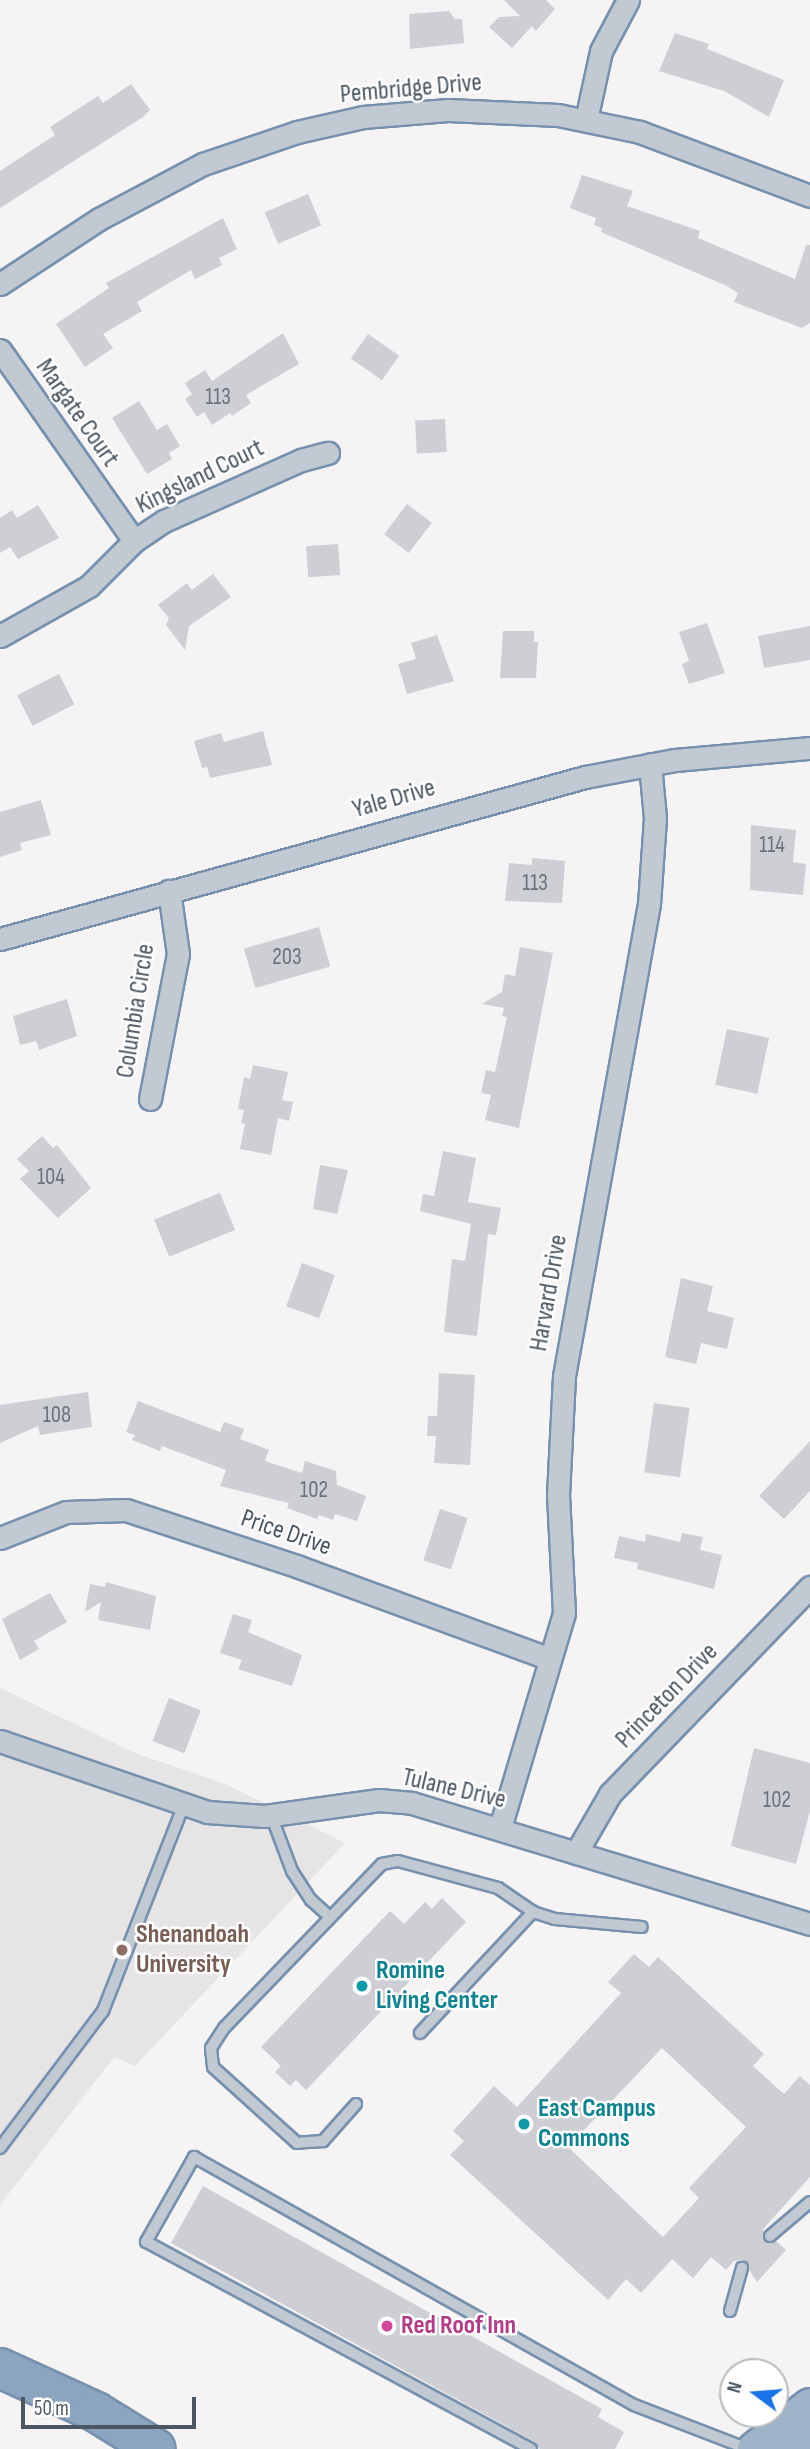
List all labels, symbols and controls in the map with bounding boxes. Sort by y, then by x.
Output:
street label: Pembridge Drive [339,67,483,111]
street label: Margate Court [29,353,125,473]
house number: 113 [205,383,231,411]
street label: Kingsland Court [131,433,269,521]
street label: Yale Drive [349,772,439,826]
house number: 114 [759,831,785,859]
house number: 113 [522,869,548,897]
street label: Columbia Circle [110,942,162,1080]
house number: 203 [272,943,302,971]
house number: 104 [37,1163,65,1191]
street label: Harvard Drive [523,1232,575,1354]
house number: 108 [43,1401,71,1429]
house number: 102 [300,1476,328,1504]
street label: Price Drive [237,1503,335,1563]
street label: Princeton Drive [609,1637,725,1755]
street label: Tulane Drive [399,1762,509,1816]
house number: 102 [763,1786,791,1814]
place label: Shenandoah University [136,1919,249,1980]
marker: Shenandoah University [114,1942,130,1958]
place label: Romine Living Center [376,1955,498,2016]
marker: Romine Living Center [354,1978,370,1994]
place label: East Campus Commons [538,2093,656,2154]
marker: East Campus Commons [516,2116,532,2132]
place label: Red Roof Inn [401,2310,516,2342]
marker: Red Roof Inn [379,2318,395,2334]
north arrow [719,2358,789,2428]
text: N [723,2380,748,2396]
scale bar [24,2382,200,2426]
text: 50 m [34,2396,69,2421]

